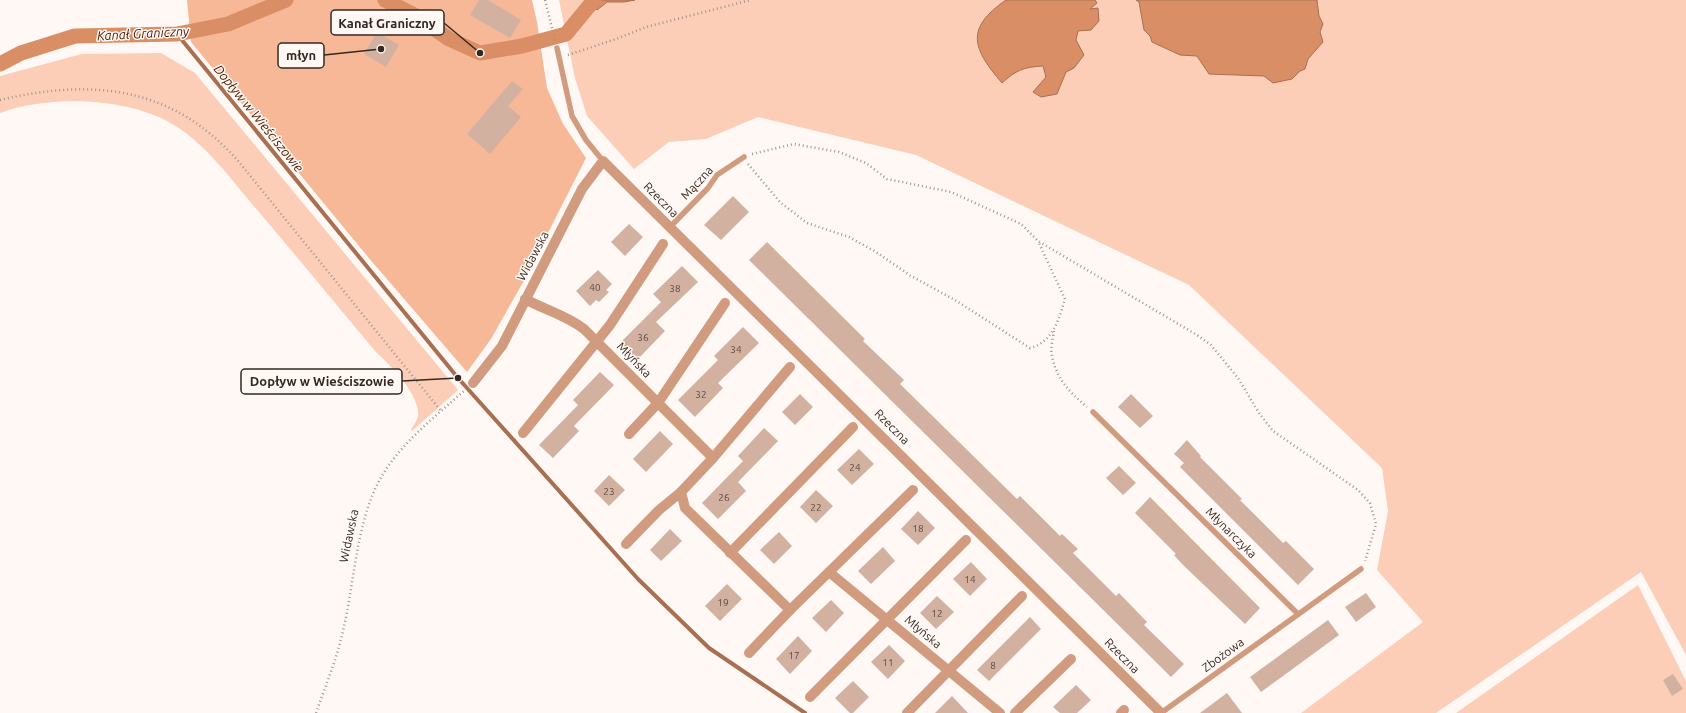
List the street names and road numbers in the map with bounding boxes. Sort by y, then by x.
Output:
street label: Mączna [678,163,715,202]
street label: Rzeczna [641,180,681,220]
street label: Widawska [514,229,551,283]
street label: Młyńska [615,339,654,380]
street label: Rzeczna [872,407,912,447]
street label: Młynarczyka [1203,505,1259,561]
street label: Widawska [337,508,361,564]
street label: Młyńska [902,613,944,651]
street label: Zbożowa [1199,635,1246,674]
street label: Rzeczna [1102,636,1142,676]

